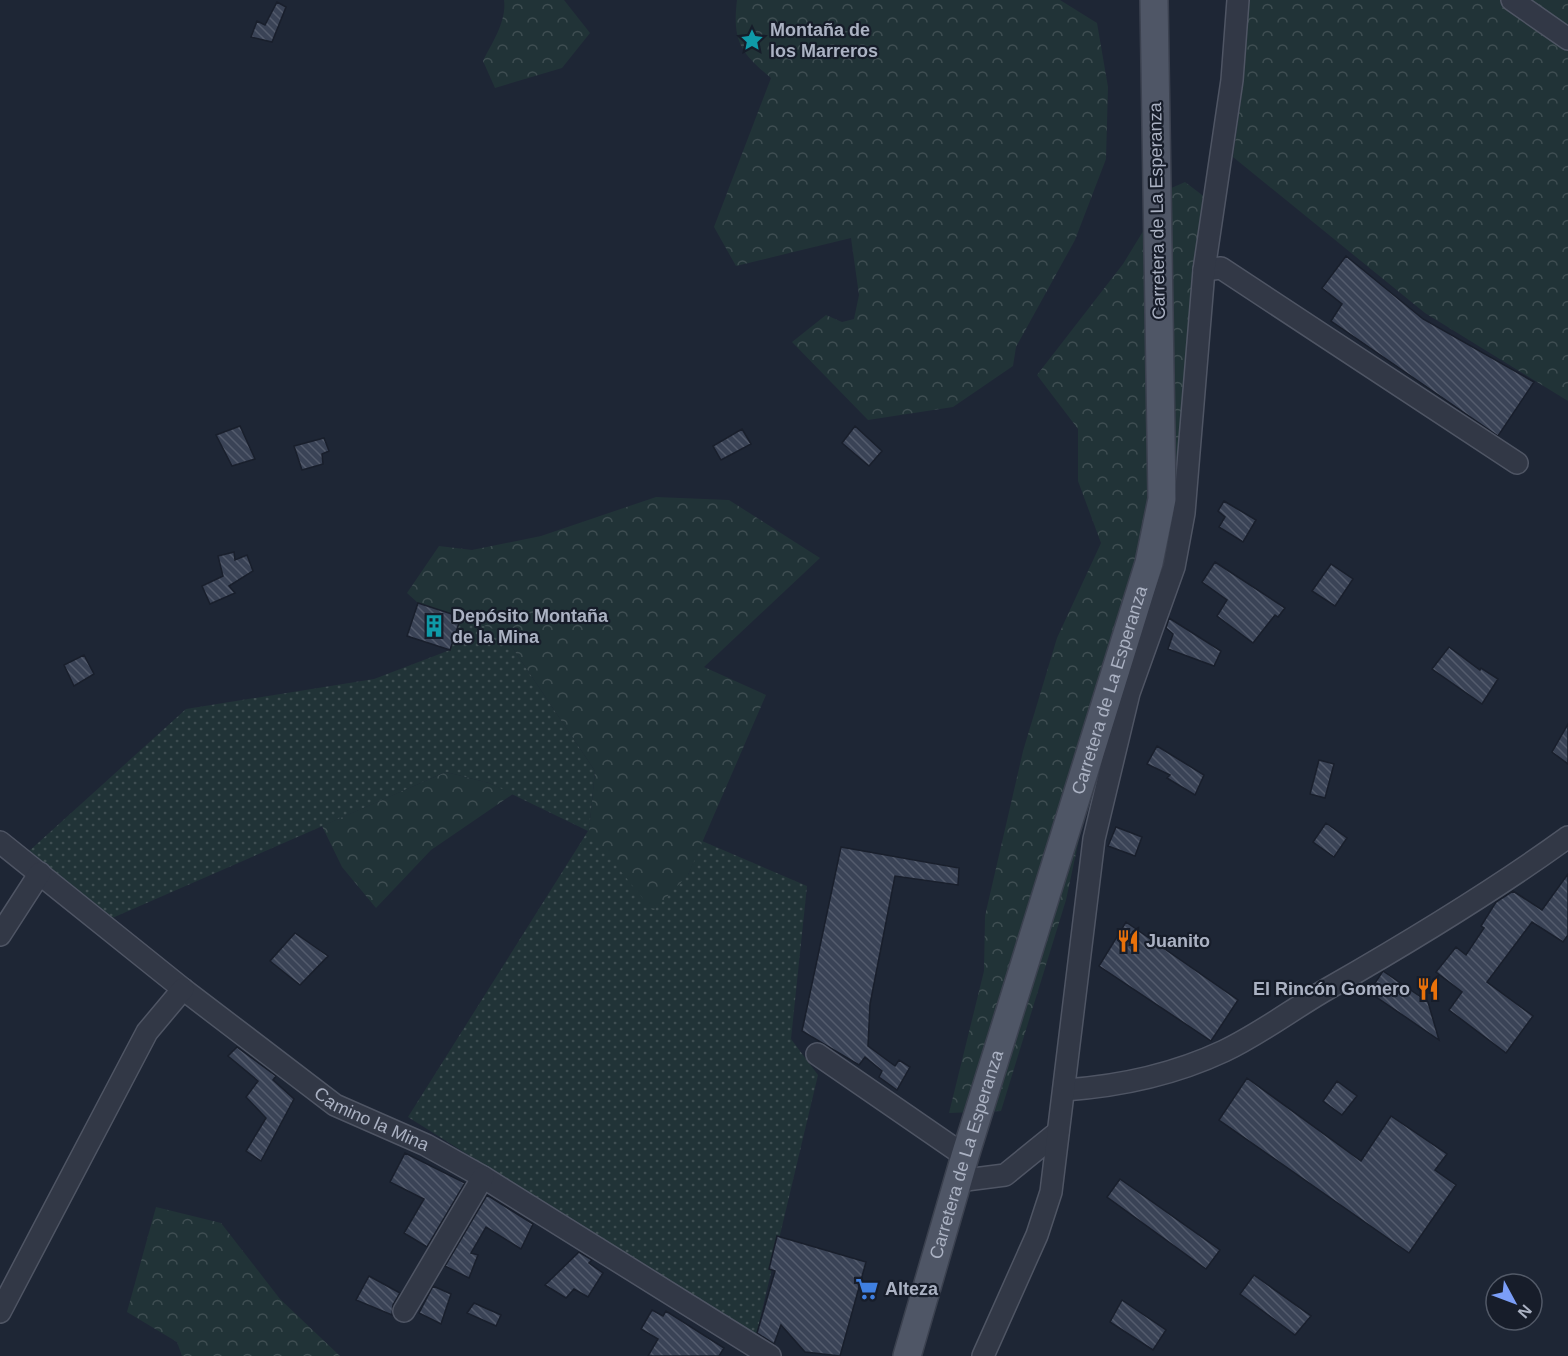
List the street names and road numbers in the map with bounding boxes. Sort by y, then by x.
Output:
street label: Carretera de La Esperanza [1145,101,1169,320]
street label: Carretera de La Esperanza [1068,582,1152,797]
street label: Carretera de La Esperanza [926,1047,1008,1261]
street label: Camino la Mina [310,1083,433,1155]

